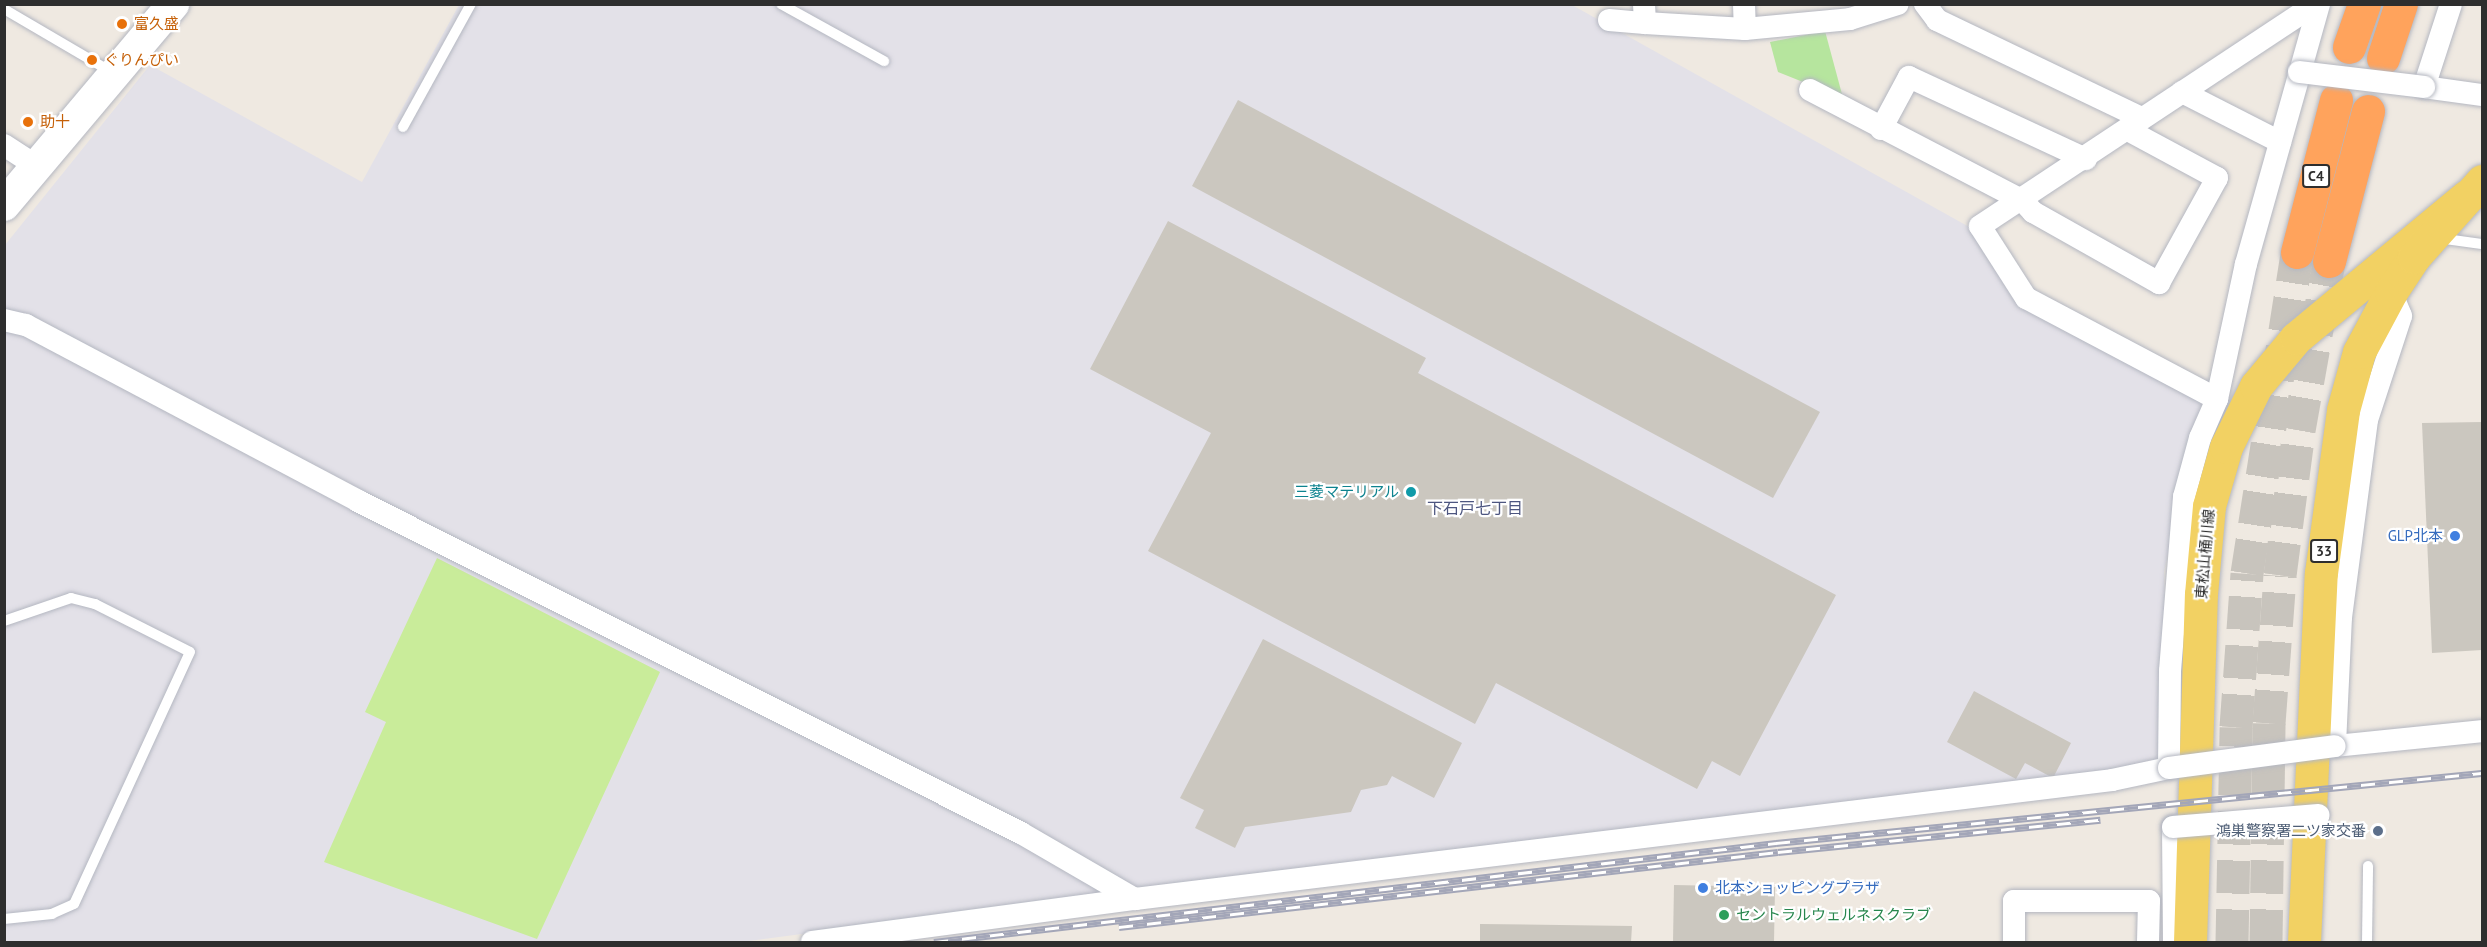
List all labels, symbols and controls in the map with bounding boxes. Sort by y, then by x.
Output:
place label: 富久盛 [134,15,179,33]
marker: 富久盛 [115,17,129,31]
place label: ぐりんぴい [104,51,179,69]
marker: ぐりんぴい [85,53,99,67]
place label: 助十 [40,113,70,131]
marker: 助十 [21,115,35,129]
road number: C4 [2301,165,2331,187]
place label: 三菱マテリアル [1294,483,1399,501]
marker: 三菱マテリアル [1404,485,1418,499]
district label: 下石戸七丁目 [1427,498,1523,518]
street label: 東松山桶川線 [2192,508,2218,600]
place label: GLP北本 [2388,527,2443,545]
marker: GLP北本 [2448,529,2462,543]
road number: 33 [2309,540,2339,562]
place label: 鴻巣警察署二ツ家交番 [2216,822,2366,840]
marker: 鴻巣警察署二ツ家交番 [2371,824,2385,838]
place label: 北本ショッピングプラザ [1715,879,1880,897]
marker: 北本ショッピングプラザ [1696,881,1710,895]
place label: セントラルウェルネスクラブ [1736,906,1931,924]
marker: セントラルウェルネスクラブ [1717,908,1731,922]

